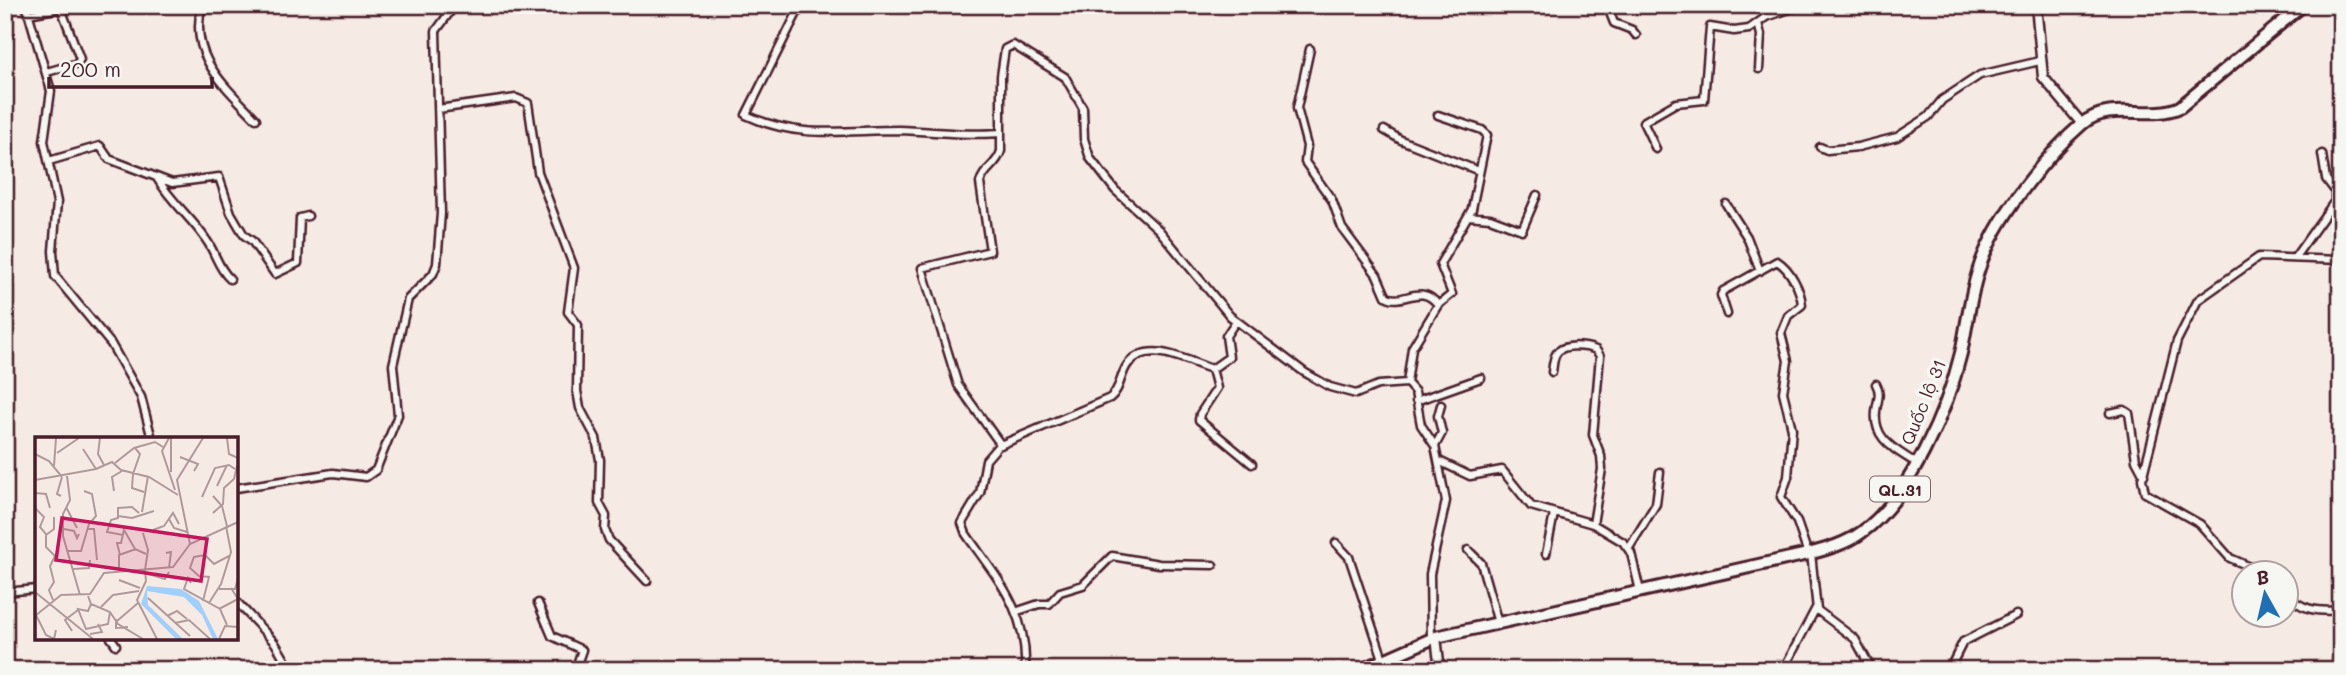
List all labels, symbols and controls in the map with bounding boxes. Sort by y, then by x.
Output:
scale bar [49,46,212,90]
text: 200 m [60,55,121,82]
street label: Quốc lộ 31 [1895,356,1951,448]
inset map [35,437,238,640]
road number: QL.31 [1870,476,1930,502]
north arrow [2230,560,2300,630]
text: B [2254,563,2271,590]

